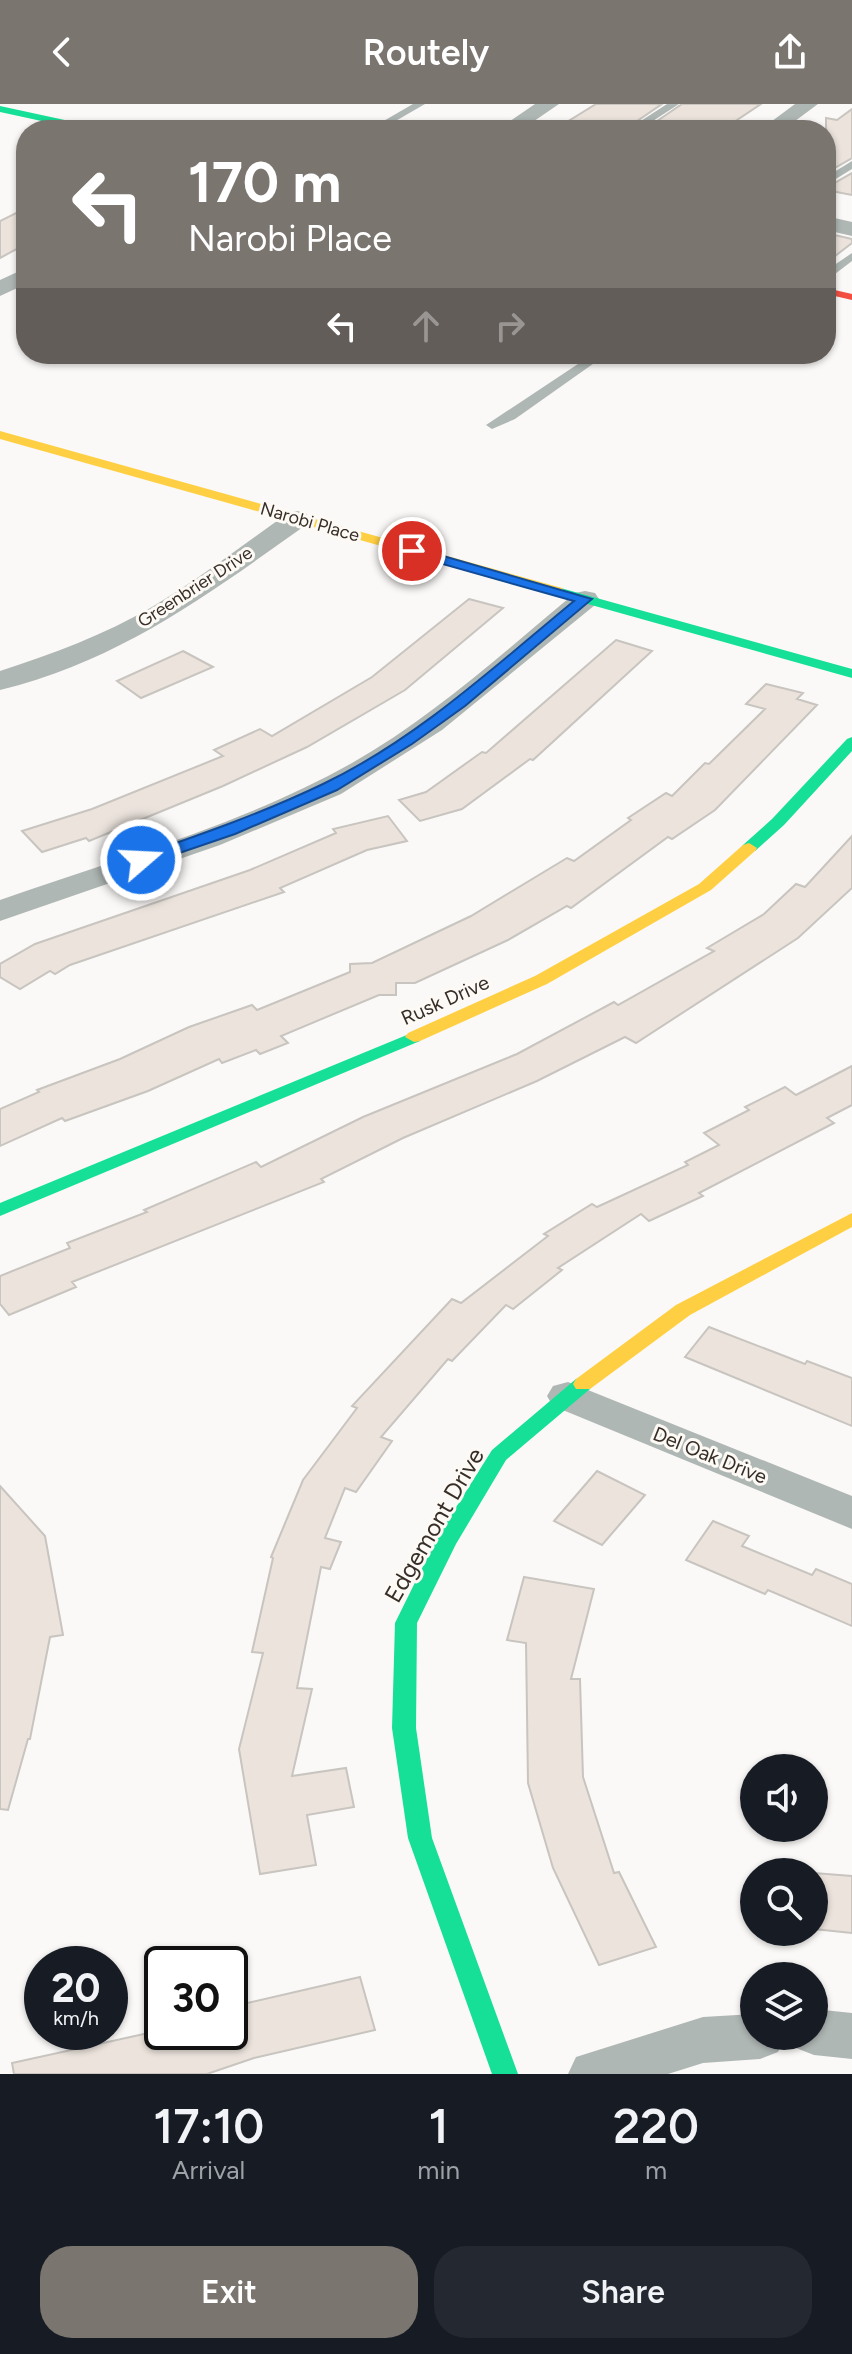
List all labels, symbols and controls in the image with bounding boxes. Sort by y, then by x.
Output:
icon: back [40,30,84,74]
icon: share [768,30,812,74]
text: Routely [363,31,489,74]
text: 170 m [188,149,341,216]
icon: left [56,152,160,256]
text: Narobi Place [188,217,392,260]
icon: left [320,304,364,348]
icon: ahead [404,304,448,348]
icon: right [488,304,532,348]
street label: Narobi Place [258,497,362,547]
pin [378,517,446,585]
icon: arrive [390,529,434,573]
street label: Greenbrier Drive [134,542,257,632]
position arrow [99,818,183,902]
street label: Rusk Drive [397,970,493,1030]
street label: Del Oak Drive [650,1421,770,1489]
street label: Edgemont Drive [378,1443,490,1607]
map controls [740,1754,828,2050]
button: sound [740,1754,828,1842]
button: search [740,1858,828,1946]
speed limit sign: 30 [144,1946,248,2050]
button: layers [740,1962,828,2050]
text: 20 [51,1964,101,2012]
text: km/h [53,2006,99,2030]
text: 17:10 [153,2097,264,2155]
text: 1 [429,2097,449,2155]
text: 220 [613,2097,699,2155]
text: Arrival [172,2154,245,2186]
text: min [417,2154,460,2186]
text: m [645,2154,667,2186]
button: Exit [40,2246,418,2338]
button: Share [434,2246,812,2338]

